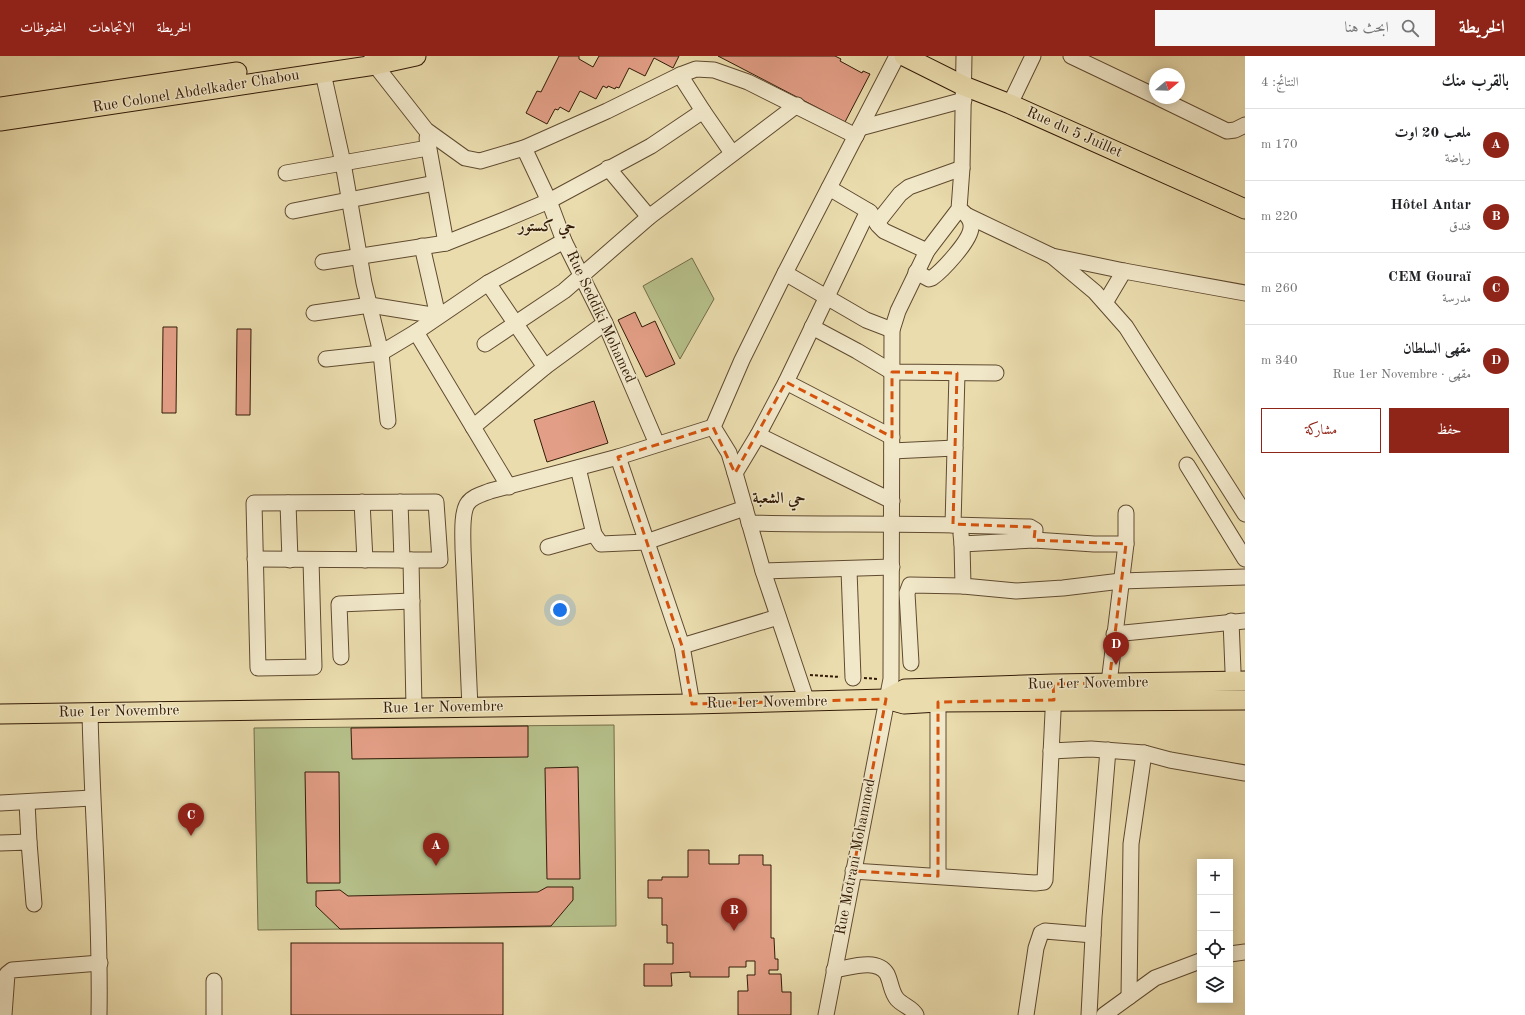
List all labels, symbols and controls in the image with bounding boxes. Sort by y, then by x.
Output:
search box [1155,10,1435,46]
icon: search [1399,17,1421,39]
text: الخريطة [1459,19,1505,38]
text: المحفوظات [20,21,66,35]
text: الاتجاهات [88,21,135,35]
text: الخريطة [157,21,191,35]
text: ابحث هنا [1345,21,1389,36]
street label: Rue Colonel Abdelkader Chabou [92,68,300,116]
north arrow [1149,68,1185,104]
text: بالقرب منك [1441,73,1509,90]
text: النتائج: 4 [1261,76,1299,89]
street label: Rue du 5 Juillet [1024,105,1124,161]
text: ملعب 20 اوت [1395,126,1471,141]
text: 170 m [1261,138,1298,151]
text: A [1491,138,1501,151]
text: رياضة [1445,152,1471,165]
text: Hôtel Antar [1390,198,1471,213]
text: 220 m [1261,210,1298,223]
text: B [1491,210,1501,223]
district label: حي كستور [516,218,576,239]
text: فندق [1449,220,1471,233]
street label: Rue Seddiki Mohamed [563,249,637,386]
text: CEM Gouraï [1388,270,1471,285]
text: 260 m [1261,282,1298,295]
text: C [1492,282,1500,295]
text: مدرسة [1442,292,1471,305]
text: مقهى السلطان [1403,342,1471,357]
text: 340 m [1261,354,1298,367]
text: D [1491,354,1501,367]
text: مقهى · Rue 1er Novembre [1333,368,1471,381]
button: مشاركة [1261,408,1381,453]
button: حفظ [1389,408,1509,453]
district label: حي الشعبة [752,490,806,511]
your location [550,600,570,620]
pin: D [1103,632,1129,665]
street label: Rue 1er Novembre [1027,675,1149,693]
street label: Rue 1er Novembre [706,694,828,712]
street label: Rue 1er Novembre [382,699,504,717]
street label: Rue 1er Novembre [58,703,180,721]
street label: Rue Motrani Mohammed [833,777,879,937]
pin: C [178,803,204,836]
pin: A [423,833,449,866]
map controls [1197,859,1233,1003]
button: + [1197,859,1233,895]
button: − [1197,895,1233,931]
pin: B [721,898,747,931]
button: locate [1197,931,1233,967]
button: layers [1197,967,1233,1003]

